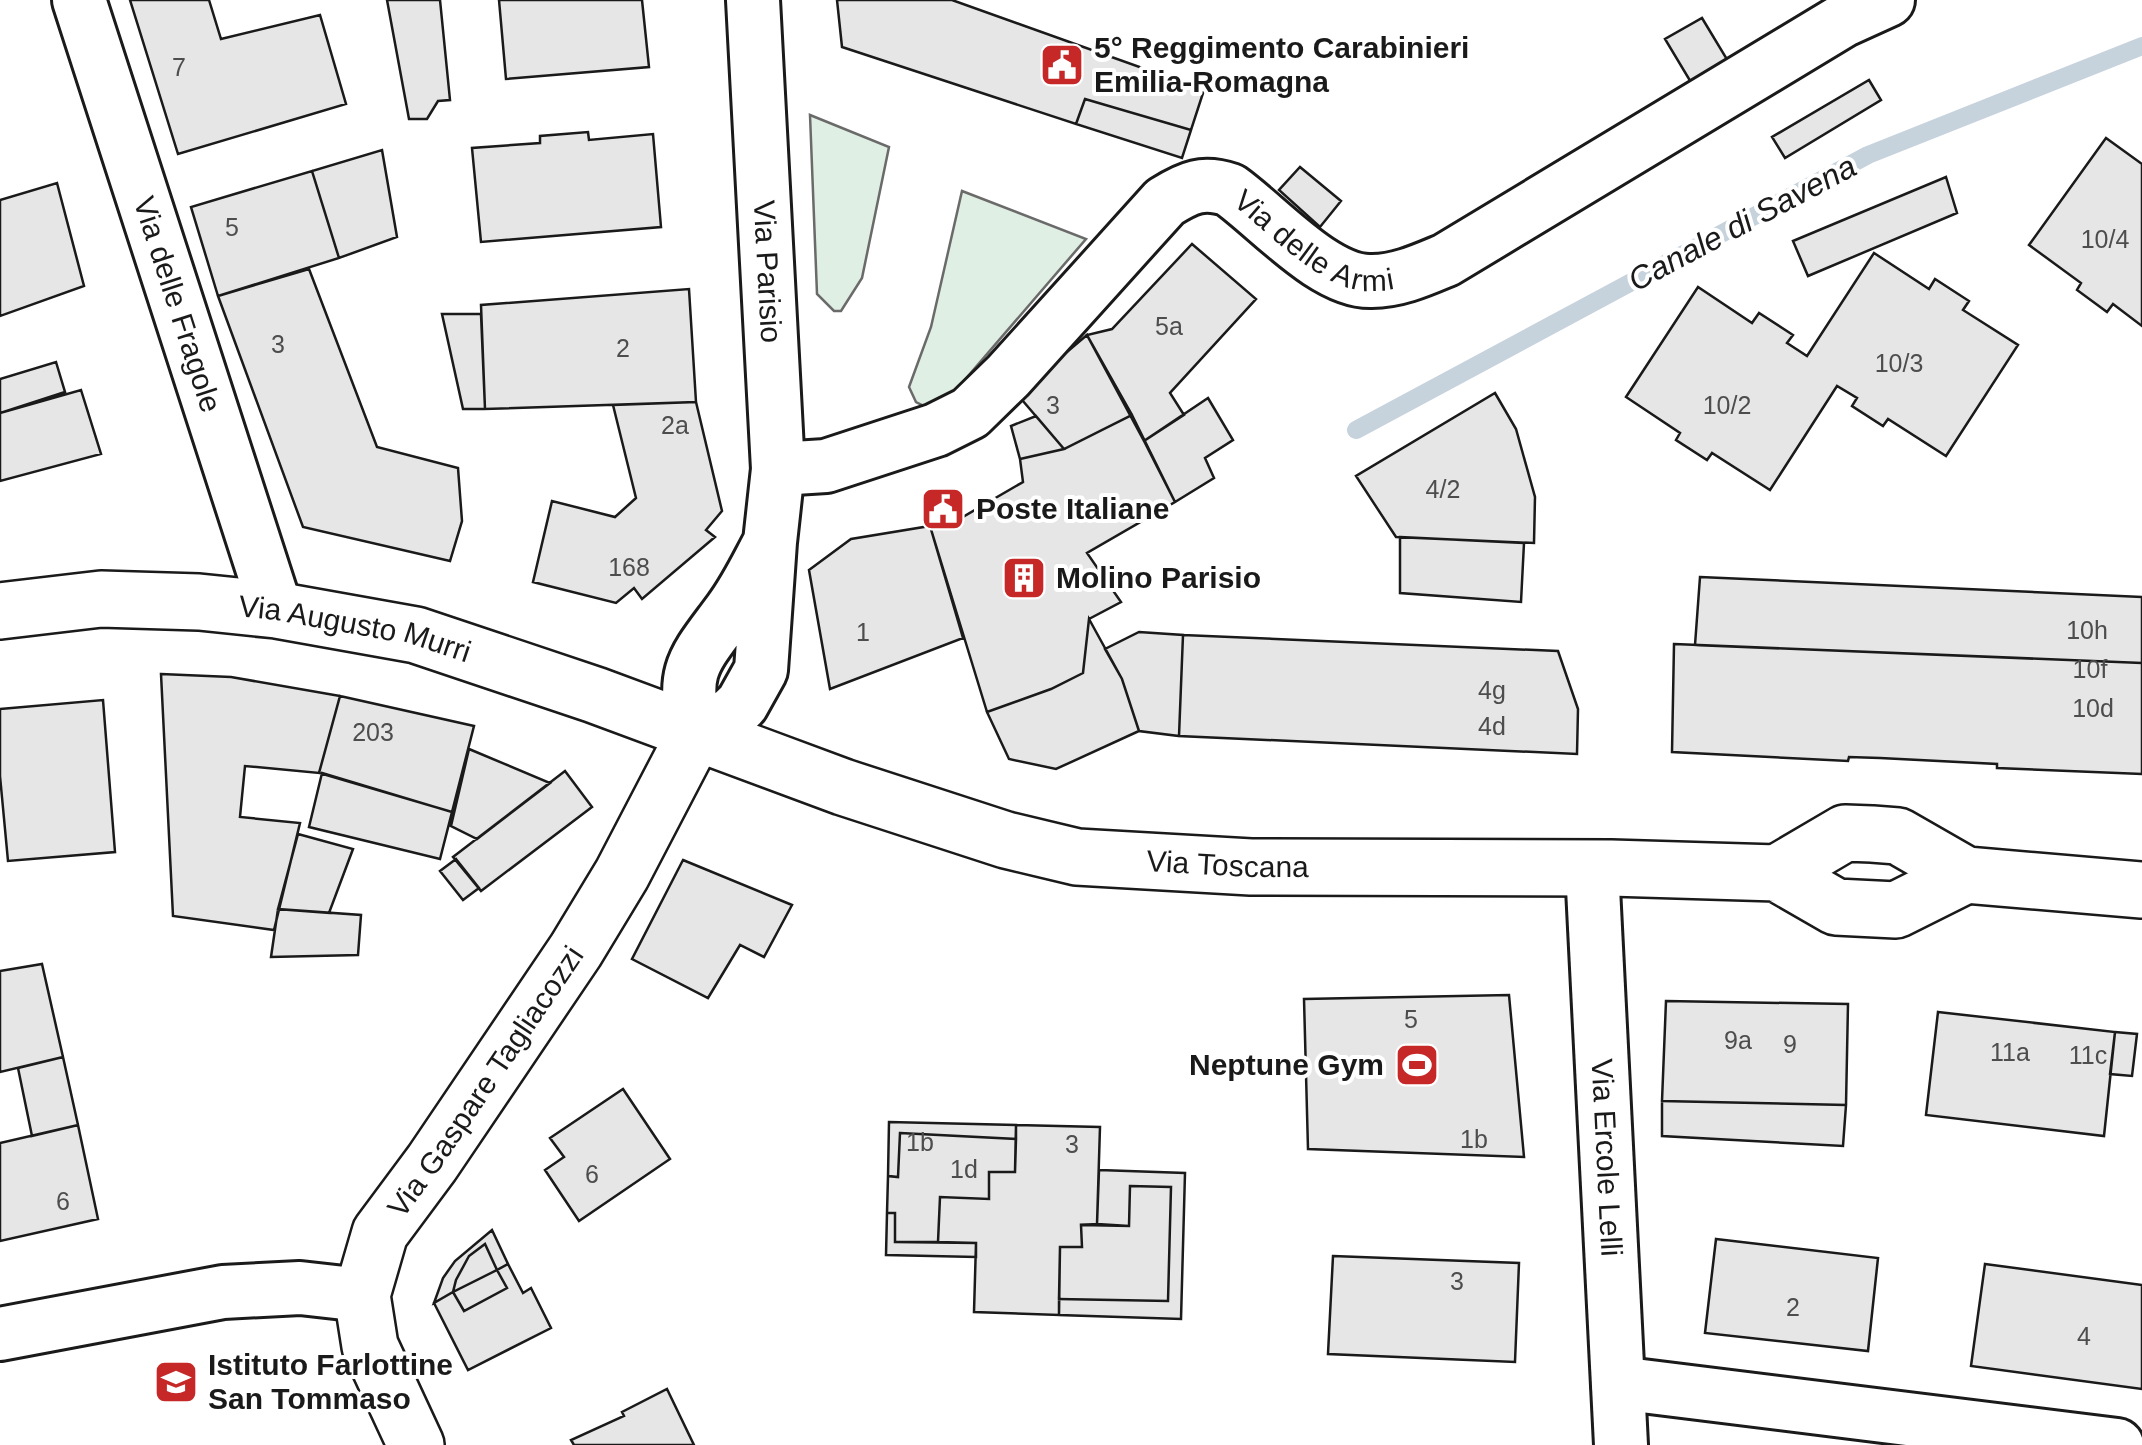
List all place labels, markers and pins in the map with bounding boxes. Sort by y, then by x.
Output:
place label: 5° Reggimento Carabinieri Emilia-Romagna [1094,31,1469,98]
public building icon: 5° Reggimento Carabinieri Emilia-Romagna [1039,42,1085,88]
public building icon: Poste Italiane [920,486,966,532]
place label: Poste Italiane [976,492,1169,525]
building icon: Molino Parisio [1001,555,1047,601]
place label: Molino Parisio [1056,561,1261,594]
sports icon: Neptune Gym [1394,1042,1440,1088]
place label: Neptune Gym [1189,1048,1384,1081]
place label: Istituto Farlottine San Tommaso [208,1348,453,1415]
school or university icon: Istituto Farlottine San Tommaso [153,1359,199,1405]

